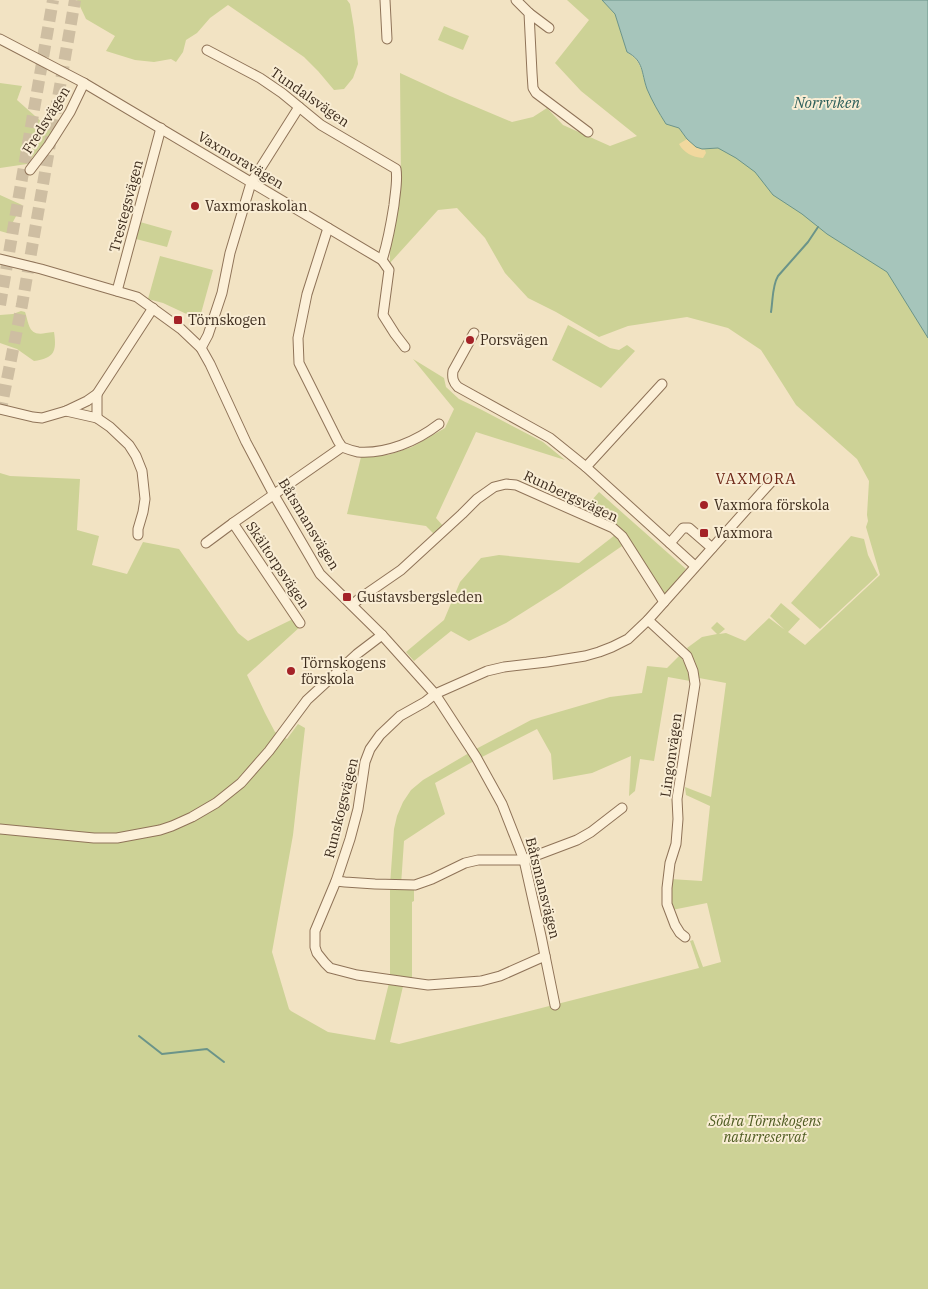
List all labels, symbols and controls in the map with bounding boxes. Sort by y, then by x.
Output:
street label: Tundalsvägen [267,63,353,131]
street label: Fredsvägen [18,83,74,157]
water label: Norrviken [793,93,860,112]
street label: Vaxmoravägen [195,127,288,193]
street label: Trestegsvägen [105,158,147,254]
place label: Vaxmoraskolan [205,197,308,215]
marker: Vaxmoraskolan [189,200,201,212]
place label: Törnskogen [188,311,266,329]
marker: Törnskogen [172,314,184,326]
place label: Porsvägen [480,331,548,349]
marker: Porsvägen [464,334,476,346]
street label: Runbergsvägen [521,466,621,526]
district label: VAXMORA [715,469,797,488]
street label: Båtsmansvägen [274,475,344,573]
place label: Vaxmora förskola [714,496,830,514]
marker: Vaxmora förskola [698,499,710,511]
street label: Skältorpsvägen [242,518,314,612]
place label: Vaxmora [714,524,773,542]
marker: Vaxmora [698,527,710,539]
place label: Gustavsbergsleden [357,588,483,606]
marker: Gustavsbergsleden [341,591,353,603]
place label: Törnskogens förskola [301,654,386,688]
marker: Törnskogens förskola [285,665,297,677]
street label: Lingonvägen [656,712,686,798]
street label: Runskogsvägen [320,756,362,860]
street label: Båtsmansvägen [522,835,564,941]
park label: Södra Törnskogens naturreservat [707,1112,822,1146]

